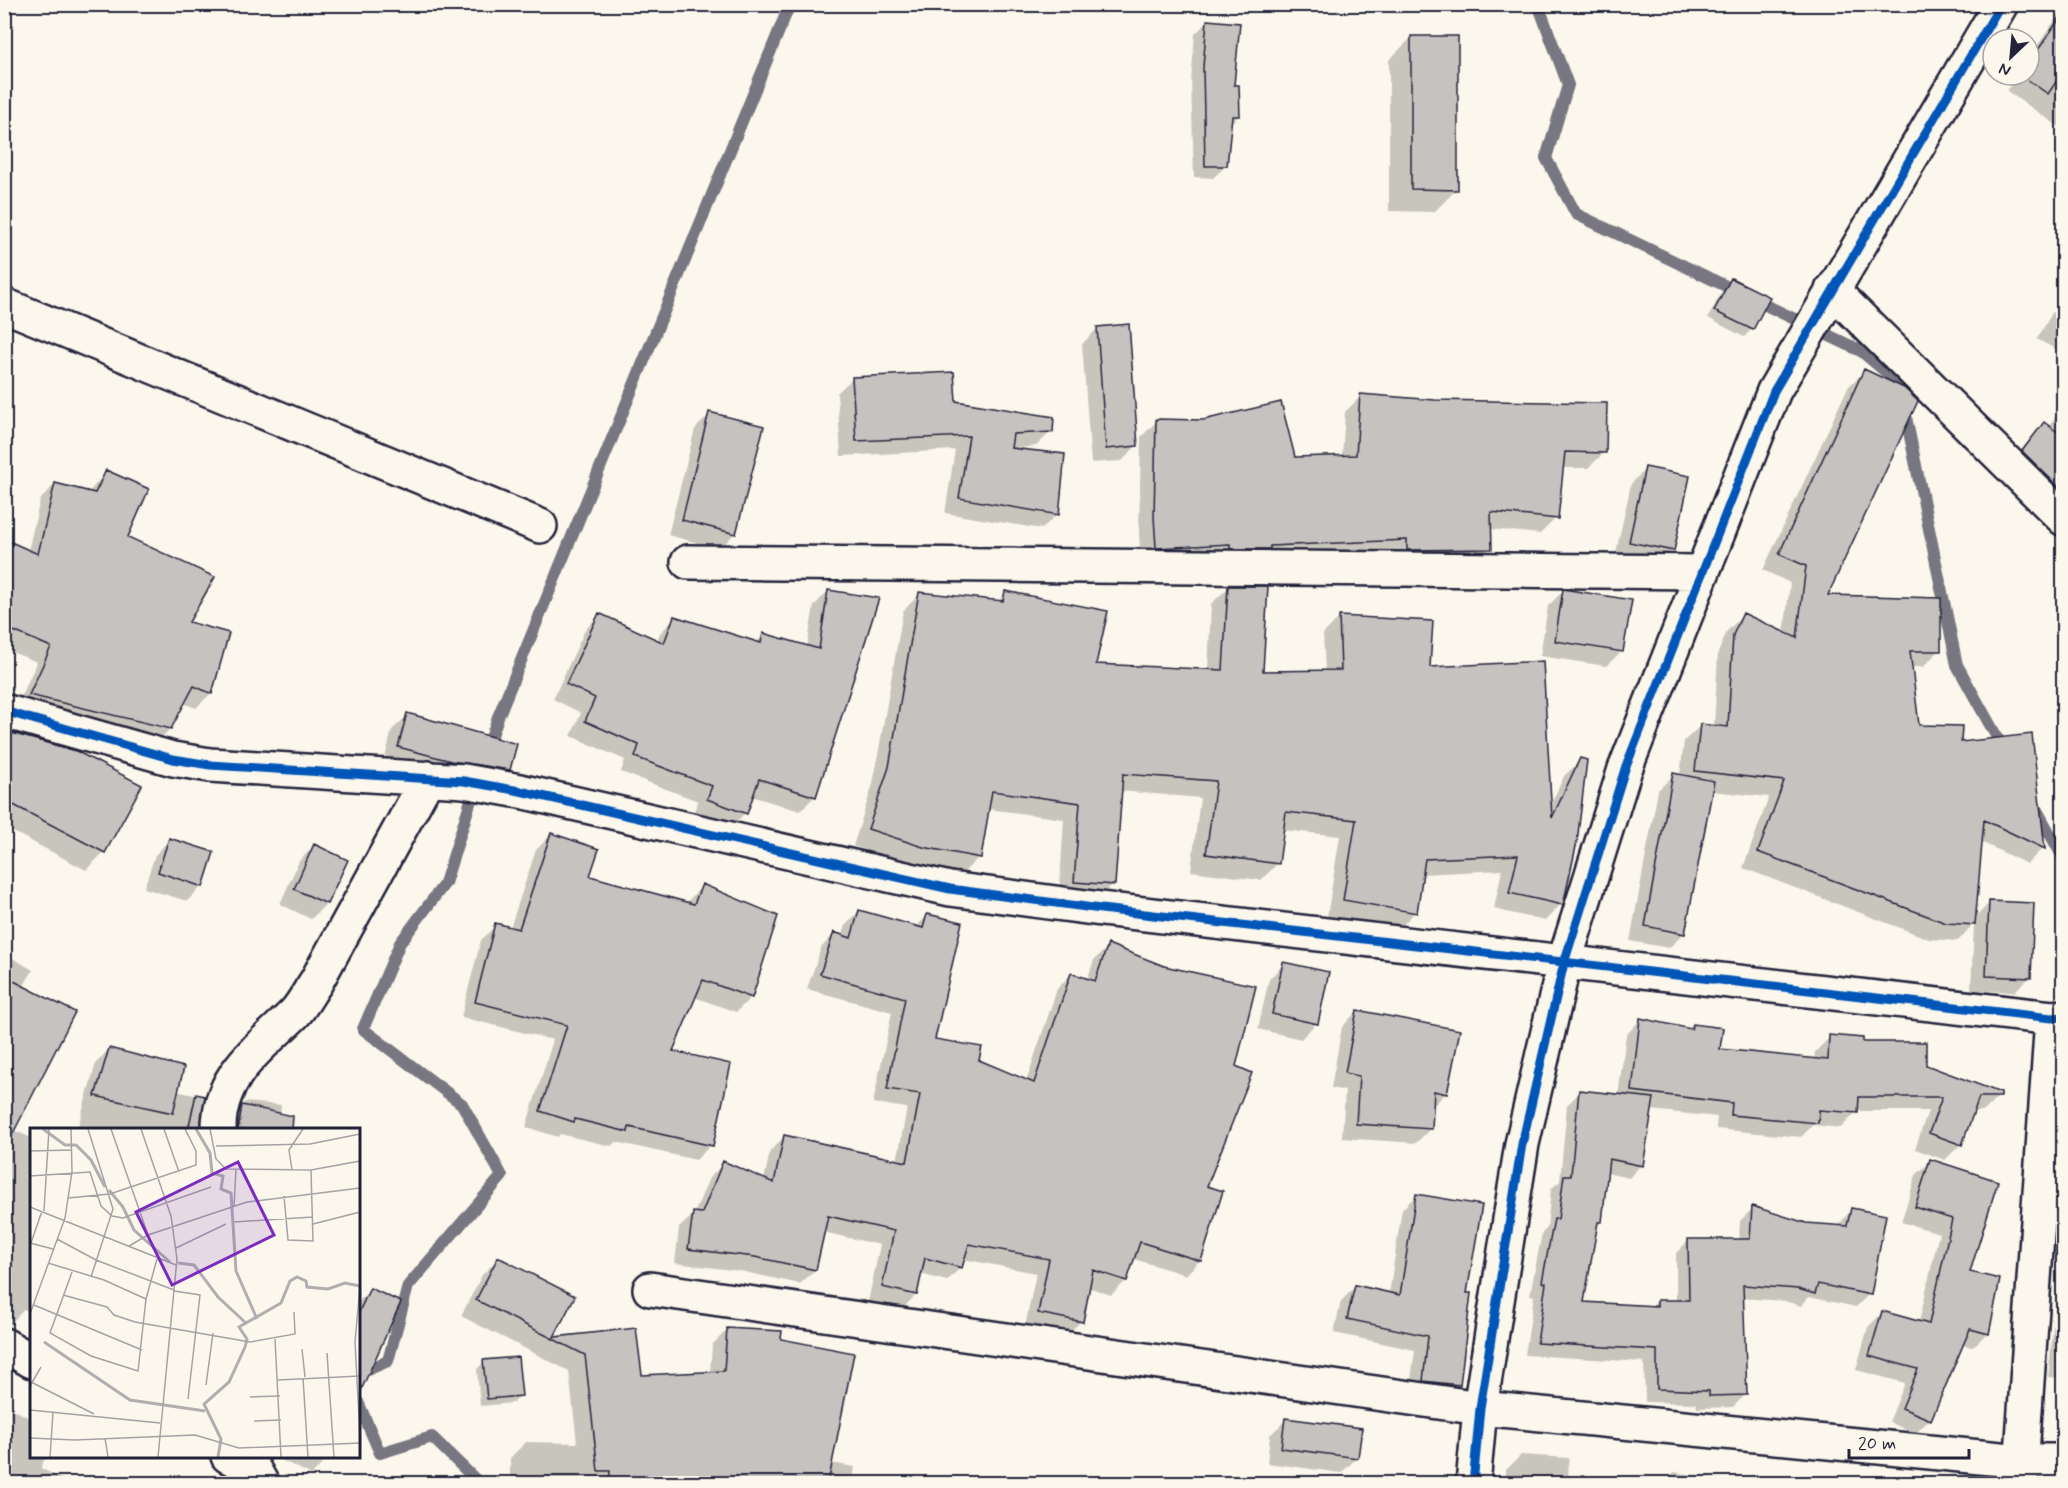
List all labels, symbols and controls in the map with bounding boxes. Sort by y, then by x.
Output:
north arrow [1981,27,2041,87]
text: N [1996,57,2014,81]
inset map [30,1128,360,1458]
scale bar [1849,1422,1969,1460]
text: 20 m [1858,1432,1896,1456]

